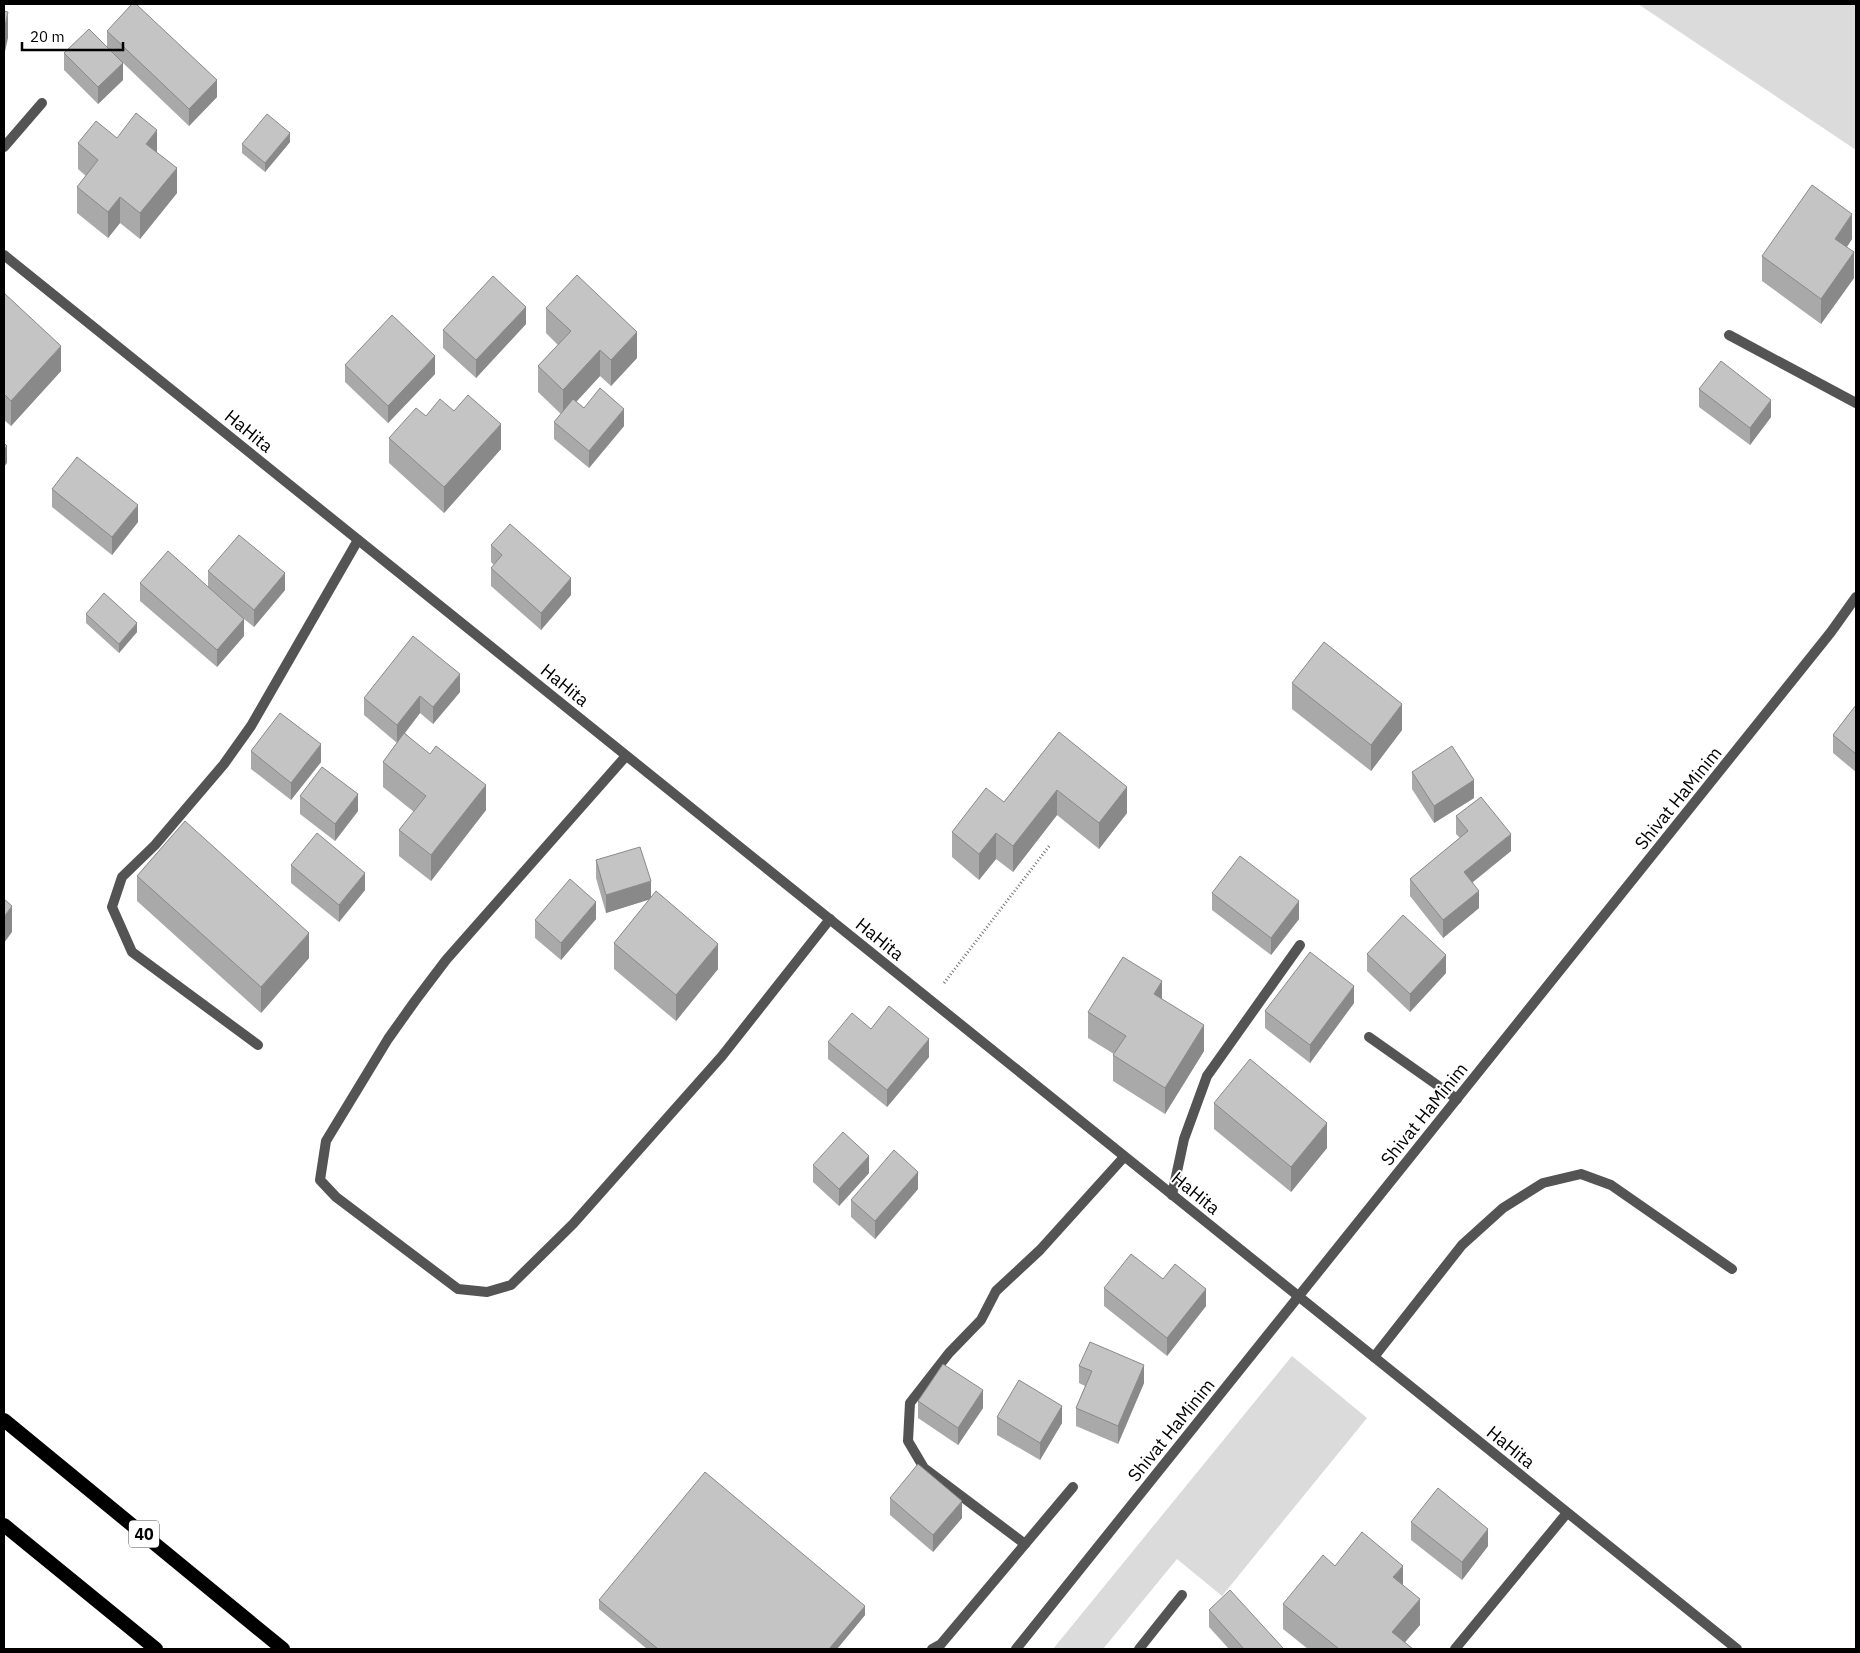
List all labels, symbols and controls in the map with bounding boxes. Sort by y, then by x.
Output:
scale bar [22,20,124,52]
text: 20 m [30,27,65,46]
street label: HaHita [220,405,278,458]
street label: HaHita [536,659,594,712]
street label: Shivat HaMinim [1629,742,1727,854]
street label: HaHita [851,913,909,966]
street label: Shivat HaMinim [1375,1058,1473,1170]
street label: HaHita [1167,1167,1225,1220]
street label: Shivat HaMinim [1122,1374,1220,1486]
street label: HaHita [1482,1421,1540,1474]
road number: 40 [129,1520,159,1548]

